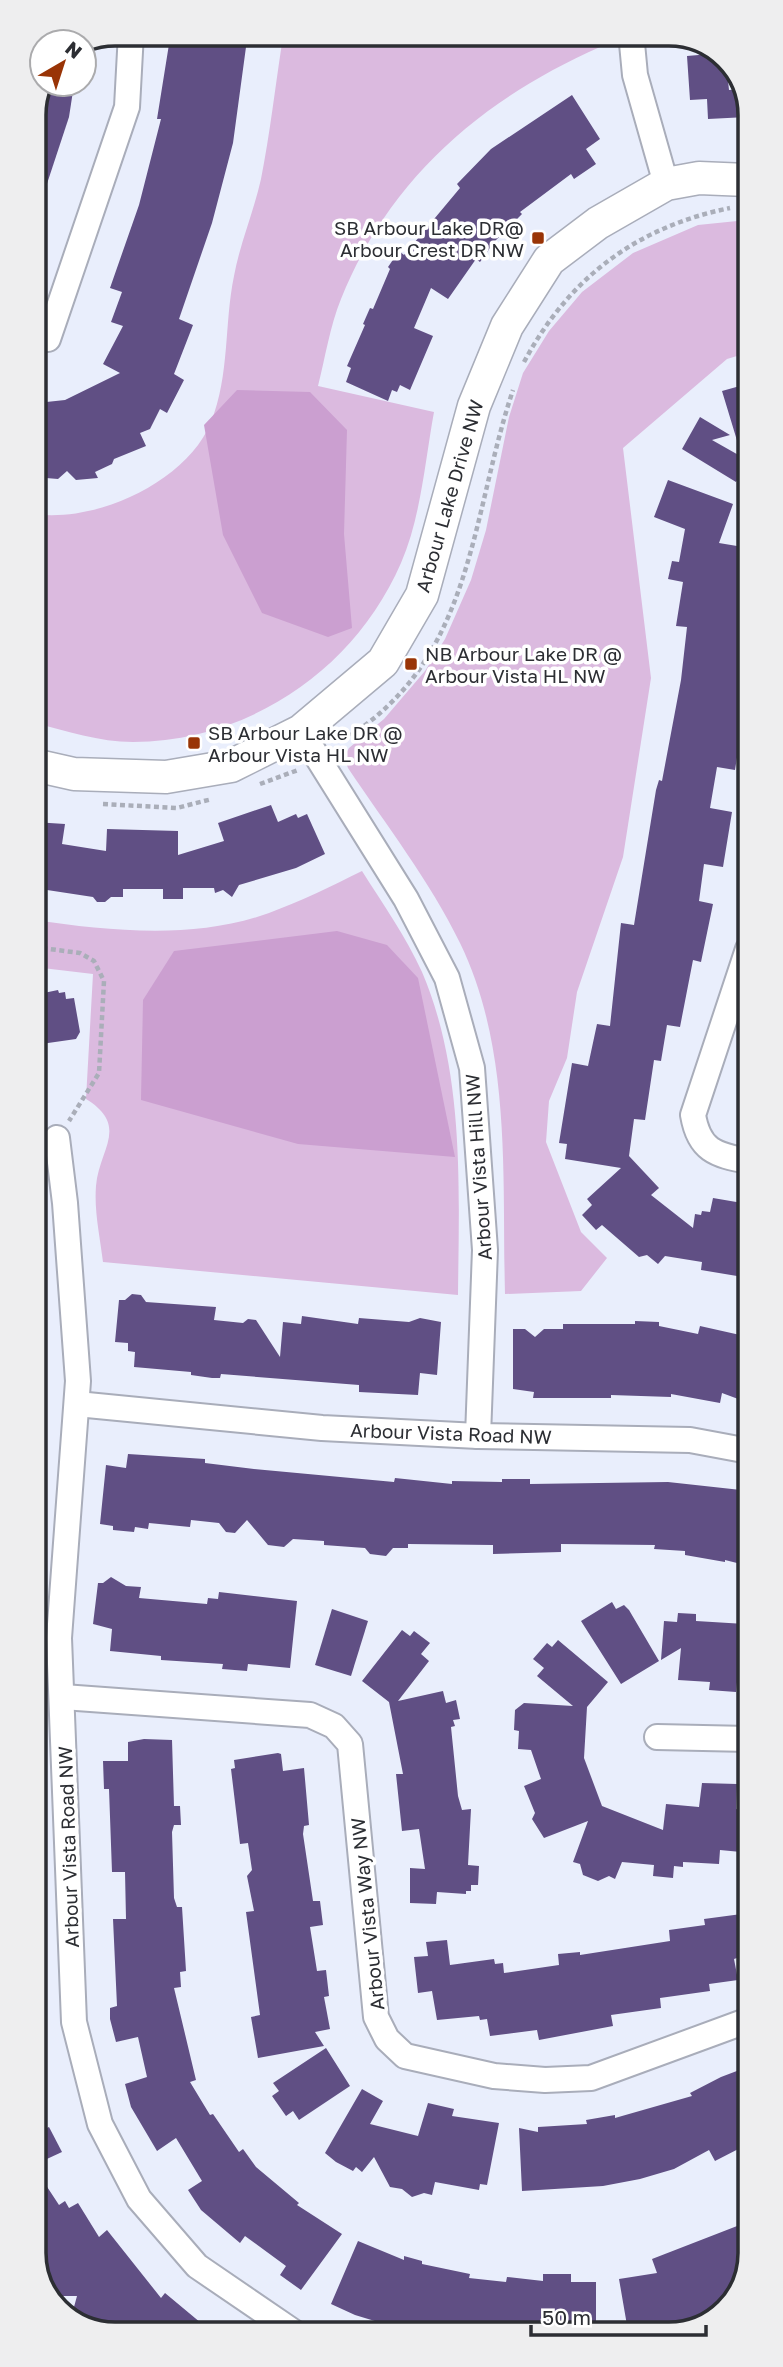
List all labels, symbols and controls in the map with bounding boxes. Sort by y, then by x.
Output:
north arrow [28,28,98,98]
text: N [61,36,87,63]
place label: SB Arbour Lake DR@ Arbour Crest DR NW [334,216,524,261]
marker: SB Arbour Lake DR@ Arbour Crest DR NW [530,230,546,246]
street label: Arbour Lake Drive NW [410,397,488,595]
place label: NB Arbour Lake DR @ Arbour Vista HL NW [425,642,622,687]
marker: NB Arbour Lake DR @ Arbour Vista HL NW [403,656,419,672]
place label: SB Arbour Lake DR @ Arbour Vista HL NW [208,721,403,766]
marker: SB Arbour Lake DR @ Arbour Vista HL NW [186,735,202,751]
street label: Arbour Vista Hill NW [460,1073,496,1261]
street label: Arbour Vista Road NW [350,1418,552,1448]
street label: Arbour Vista Road NW [53,1746,83,1948]
street label: Arbour Vista Way NW [345,1816,389,2012]
scale bar [531,2294,706,2338]
text: 50 m [542,2304,591,2330]

